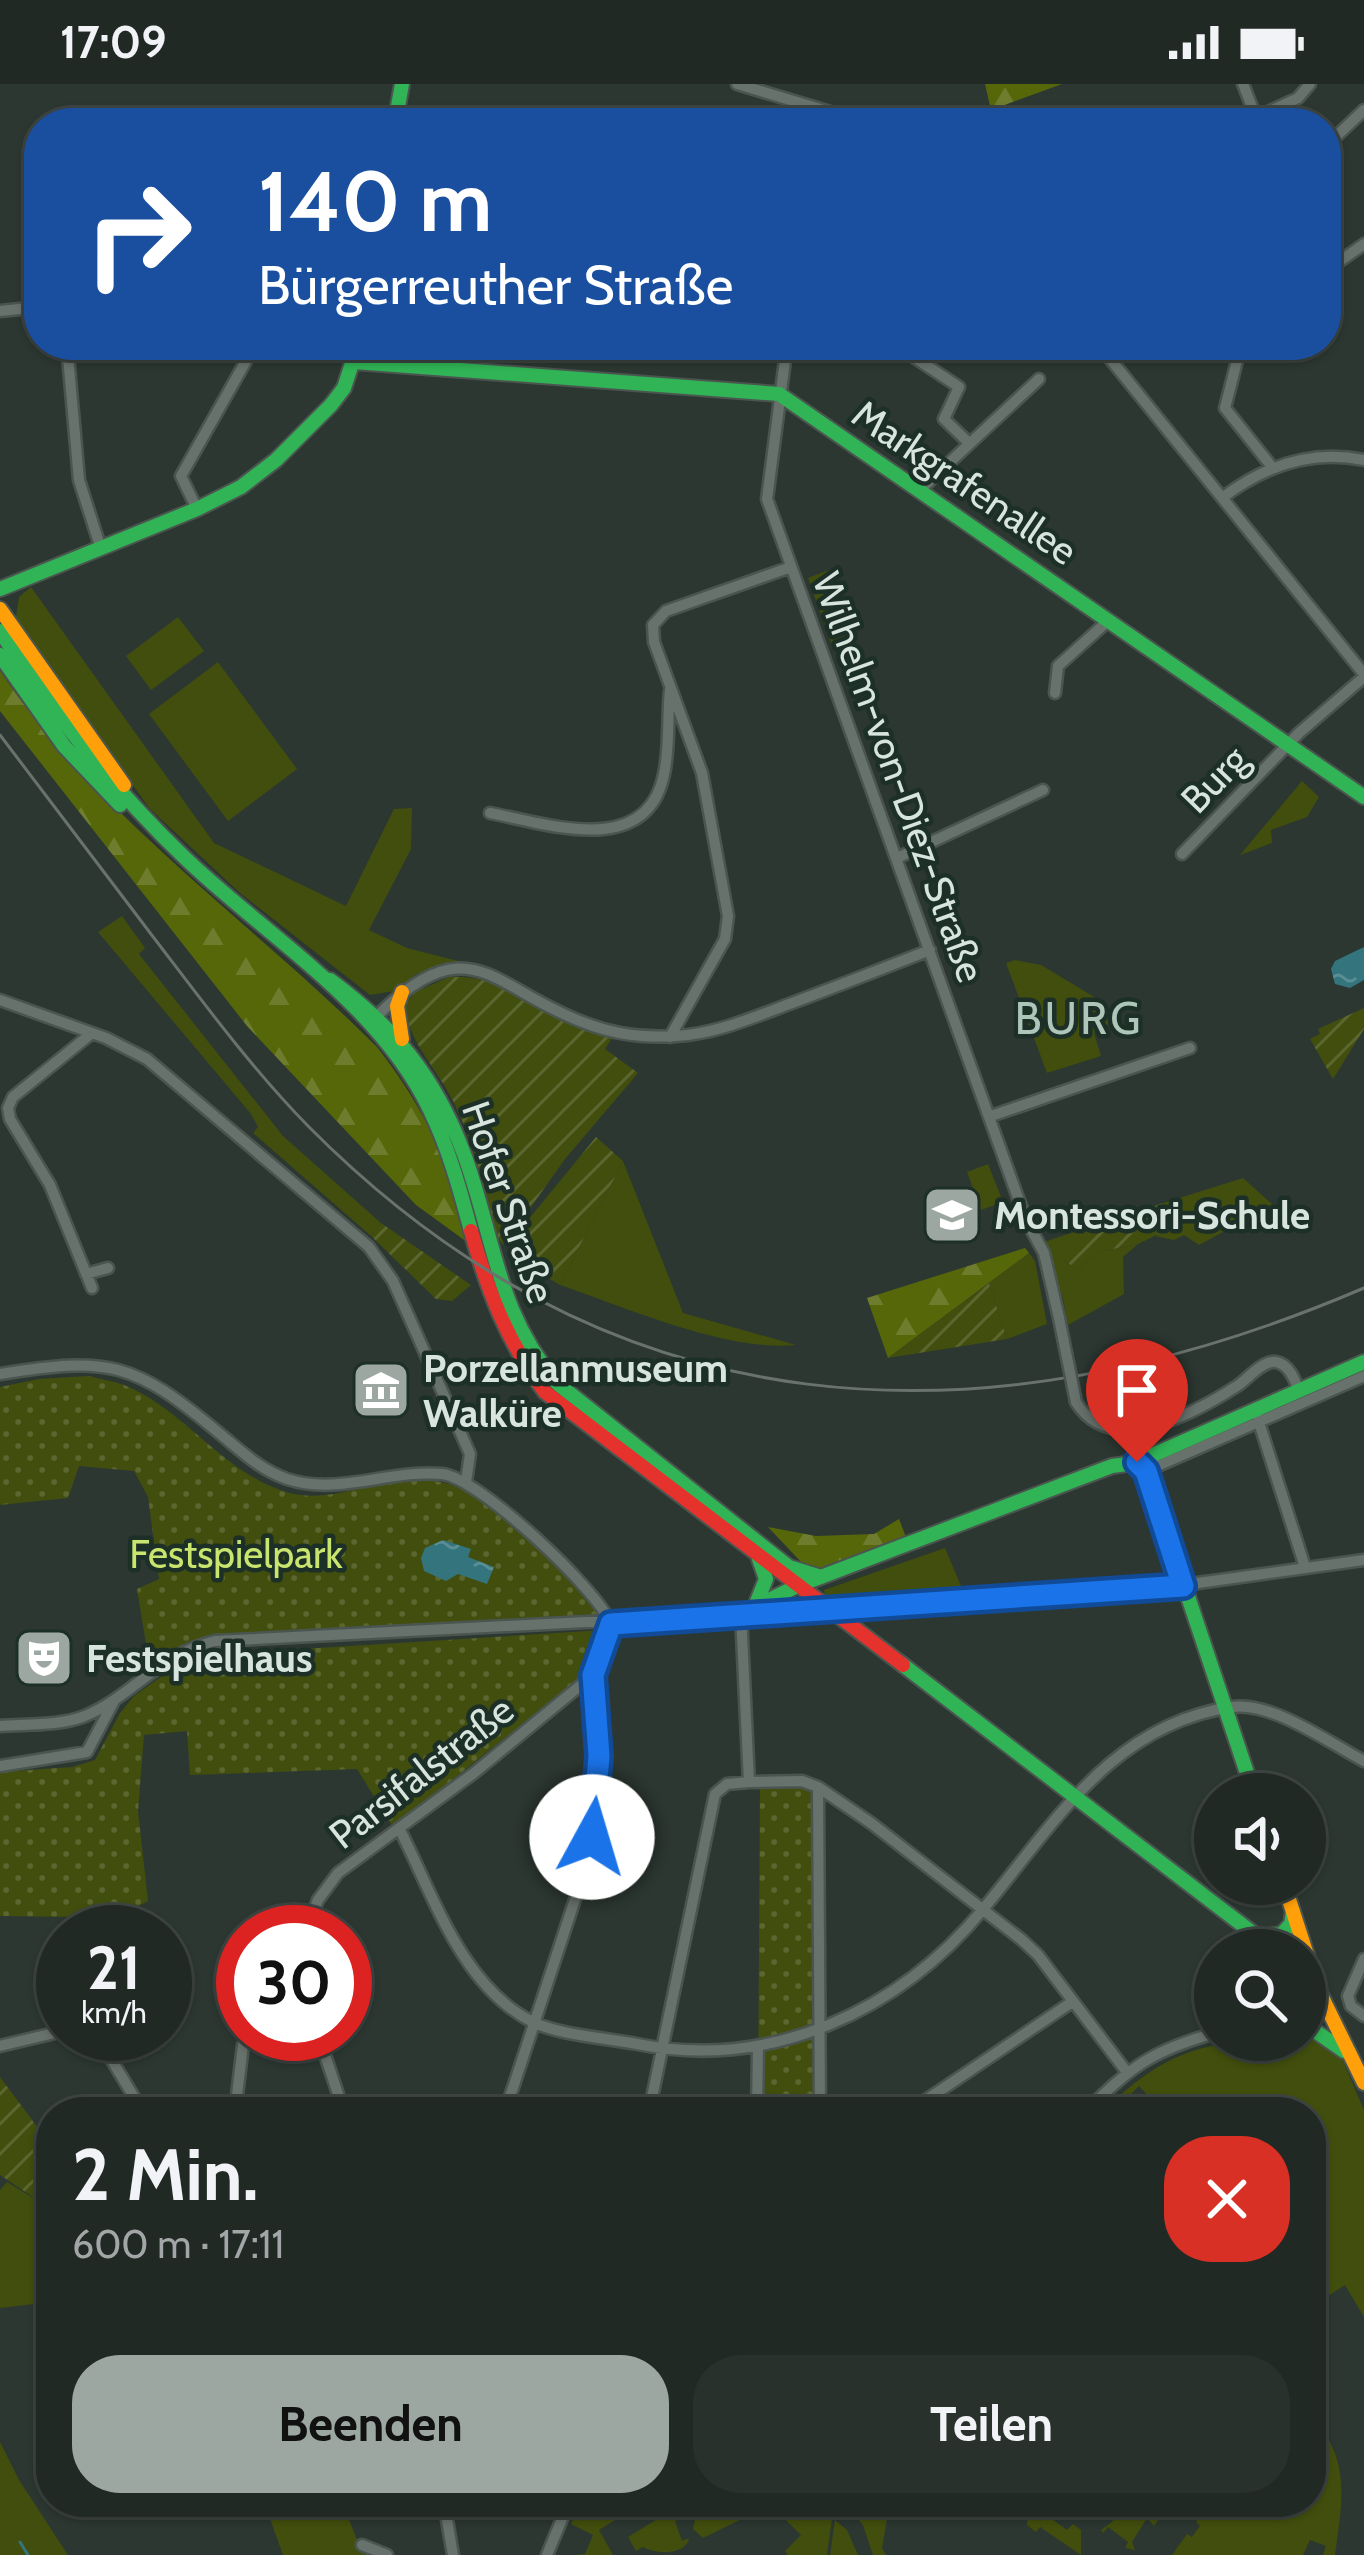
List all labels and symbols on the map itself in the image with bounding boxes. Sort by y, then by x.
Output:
street label: Markgrafenallee [844,389,1086,575]
street label: Wilhelm-von-Diez-Straße [803,566,995,988]
street label: Burg [1171,735,1258,823]
district label: BURG [1015,991,1143,1045]
street label: Hofer Straße [452,1095,566,1309]
school or university icon: Montessori-Schule [921,1184,983,1246]
place label: Montessori-Schule [994,1191,1310,1239]
pin [1086,1339,1188,1462]
place label: Porzellanmuseum Walküre [423,1344,728,1437]
museum icon: Porzellanmuseum Walküre [350,1359,412,1421]
park label: Festspielpark [129,1530,343,1578]
theatre icon: Festspielhaus [13,1627,75,1689]
place label: Festspielhaus [86,1634,312,1682]
street label: Parsifalstraße [319,1685,523,1859]
position arrow [529,1774,655,1900]
speed limit sign: 30 [216,1905,372,2061]

